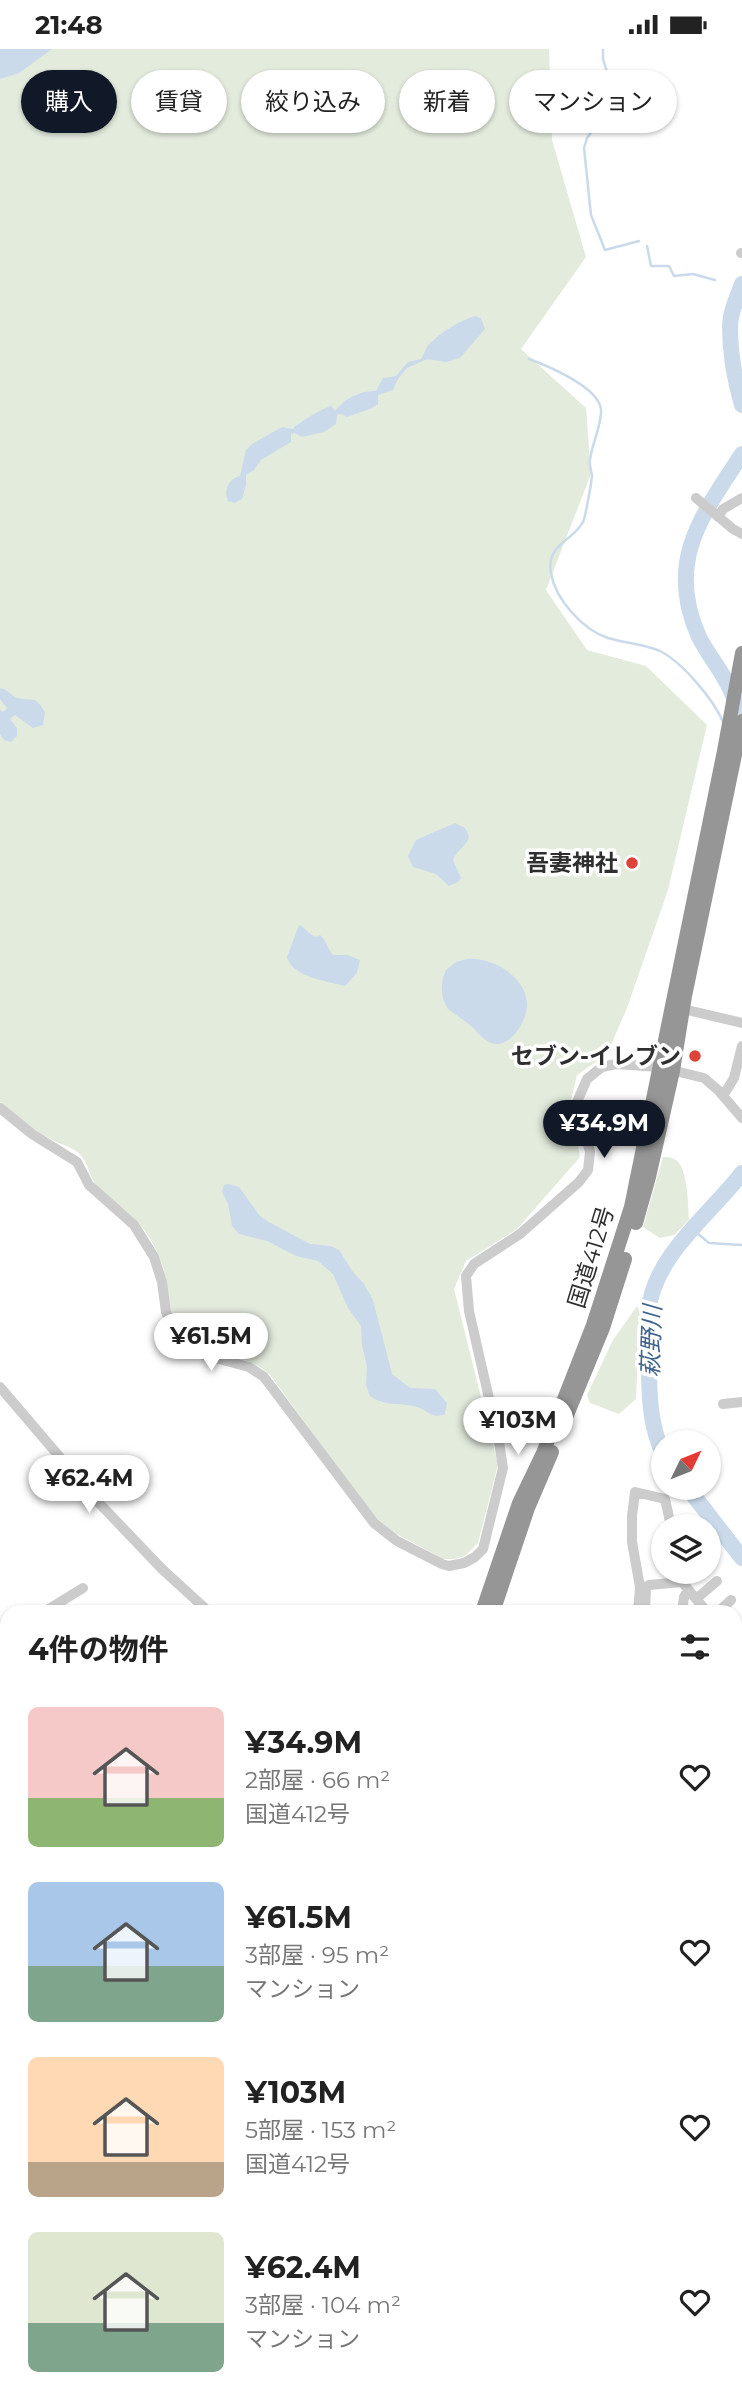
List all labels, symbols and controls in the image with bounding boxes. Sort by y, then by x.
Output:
text: 21:48 [35,9,103,41]
chip: 購入 [21,70,117,133]
chip: 賃貸 [131,70,227,133]
chip: 絞り込み [241,70,385,133]
chip: 新着 [399,70,495,133]
chip: マンション [509,70,677,133]
place label: 吾妻神社 [526,849,618,877]
marker: 吾妻神社 [624,855,640,871]
place label: セブン-イレブン [511,1042,681,1070]
marker: セブン-イレブン [687,1048,703,1064]
pin: ¥34.9M [547,1101,661,1160]
text: ¥34.9M [559,1109,649,1137]
street label: 国道412号 [562,1203,620,1311]
water label: 萩野川 [635,1302,667,1377]
pin: ¥61.5M [154,1313,268,1373]
text: ¥61.5M [170,1322,252,1350]
pin: ¥103M [469,1397,567,1457]
text: ¥103M [479,1406,557,1434]
north arrow [651,1430,721,1500]
map controls [651,1430,721,1584]
pin: ¥62.4M [32,1455,146,1515]
text: ¥62.4M [45,1464,133,1492]
button: layers [651,1514,721,1584]
icon: filters [676,1628,714,1666]
text: 4件の物件 [28,1631,169,1668]
text: ¥34.9M [245,1724,362,1761]
icon: home [84,1735,168,1819]
icon: heart [676,1758,714,1796]
text: 2部屋 · 66 m² [245,1766,390,1794]
text: 国道412号 [245,1800,350,1828]
text: ¥61.5M [245,1899,352,1936]
icon: home [84,1910,168,1994]
icon: heart [676,1933,714,1971]
text: 3部屋 · 95 m² [245,1941,389,1969]
text: マンション [245,1975,360,2003]
text: ¥103M [245,2074,346,2111]
icon: home [84,2085,168,2169]
icon: heart [676,2108,714,2146]
text: 5部屋 · 153 m² [245,2116,396,2144]
text: 国道412号 [245,2150,350,2178]
text: ¥62.4M [245,2249,361,2286]
icon: home [84,2260,168,2344]
icon: heart [676,2283,714,2321]
text: 3部屋 · 104 m² [245,2291,401,2319]
text: マンション [245,2325,360,2353]

